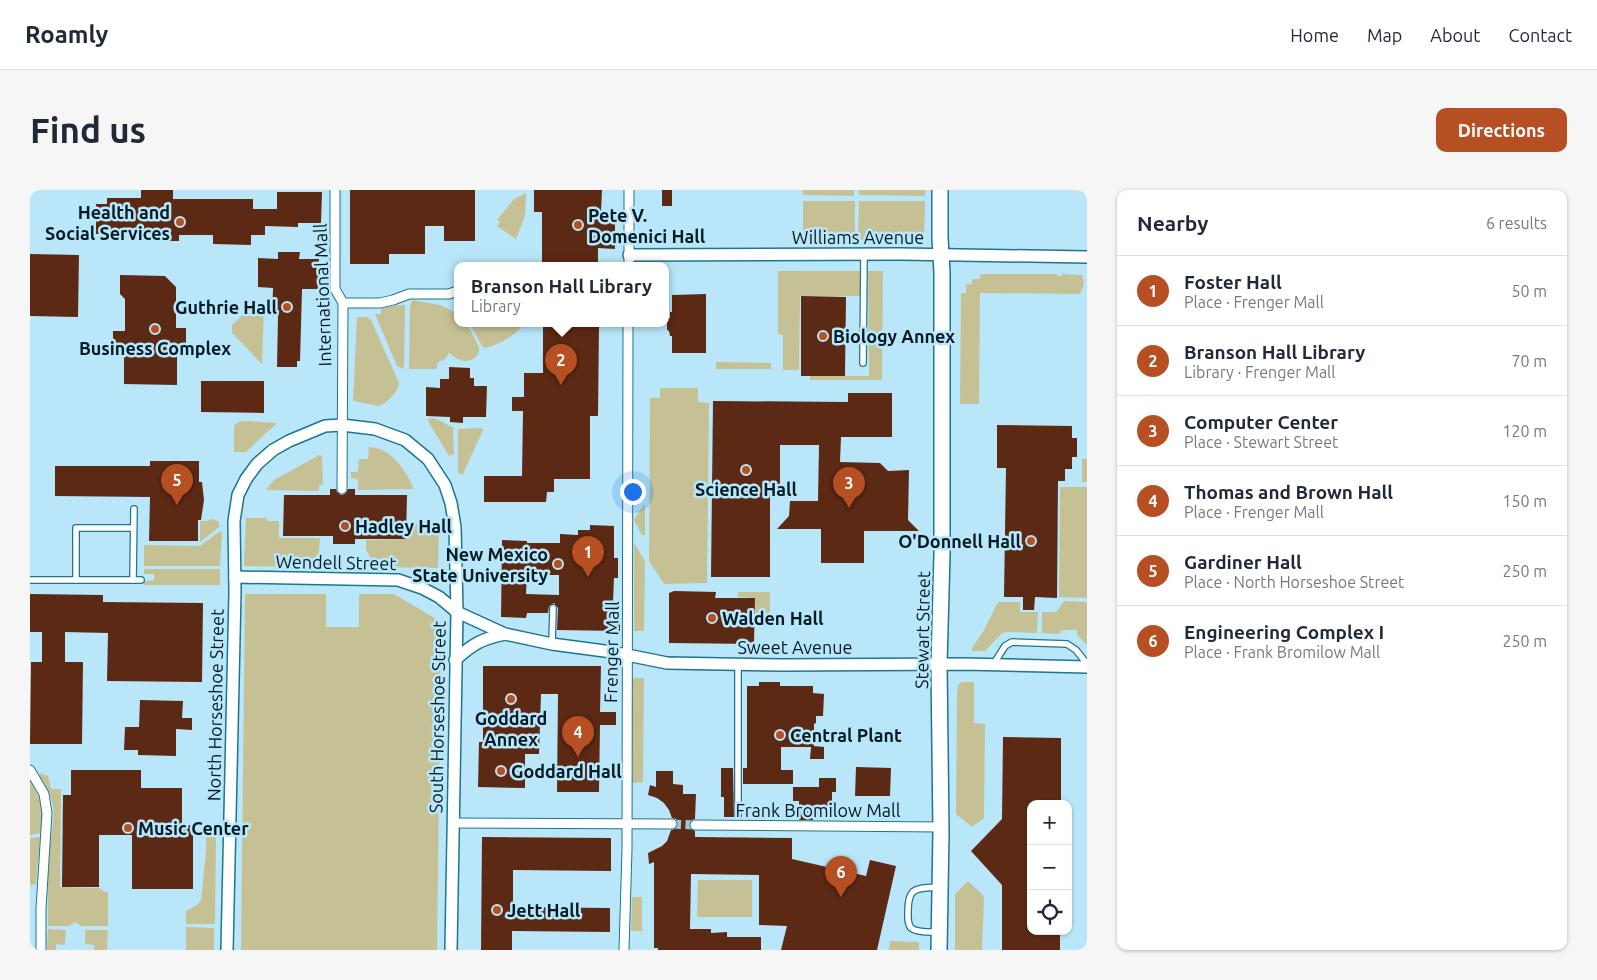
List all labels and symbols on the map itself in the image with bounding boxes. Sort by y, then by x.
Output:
place label: Health and Social Services [45,202,170,243]
place label: Pete V. Domenici Hall [588,205,706,246]
marker: Health and Social Services [174,216,186,228]
marker: Pete V. Domenici Hall [572,219,584,231]
street label: International Mall [310,223,334,367]
street label: Williams Avenue [792,227,924,247]
place label: Guthrie Hall [175,297,278,317]
marker: Guthrie Hall [281,301,293,313]
marker: Business Complex [149,323,161,335]
place label: Biology Annex [833,326,955,346]
marker: Biology Annex [817,330,829,342]
place label: Business Complex [79,338,231,358]
pin: 2 [545,344,577,385]
pin: 5 [161,464,193,505]
marker: Science Hall [740,464,752,476]
pin: 3 [833,467,865,508]
your location [620,479,646,505]
place label: Science Hall [695,479,797,499]
place label: Hadley Hall [355,516,453,536]
marker: Hadley Hall [339,520,351,532]
place label: O'Donnell Hall [898,531,1022,551]
marker: O'Donnell Hall [1025,535,1037,547]
pin: 1 [572,536,604,577]
place label: New Mexico State University [412,544,548,585]
street label: Wendell Street [275,551,397,573]
marker: New Mexico State University [552,558,564,570]
street label: Stewart Street [911,571,933,689]
street label: Frenger Mall [600,601,622,703]
place label: Walden Hall [722,608,824,628]
street label: North Horseshoe Street [203,609,227,801]
marker: Walden Hall [706,612,718,624]
street label: South Horseshoe Street [425,621,449,813]
street label: Sweet Avenue [737,637,853,657]
marker: Goddard Annex [505,693,517,705]
place label: Goddard Annex [475,708,547,749]
pin: 4 [562,716,594,757]
place label: Central Plant [790,725,902,745]
marker: Central Plant [774,729,786,741]
place label: Goddard Hall [511,761,622,781]
marker: Goddard Hall [495,765,507,777]
street label: Frank Bromilow Mall [735,800,901,820]
place label: Music Center [138,818,249,838]
marker: Music Center [122,822,134,834]
pin: 6 [825,856,857,897]
place label: Jett Hall [507,900,581,920]
marker: Jett Hall [491,904,503,916]

